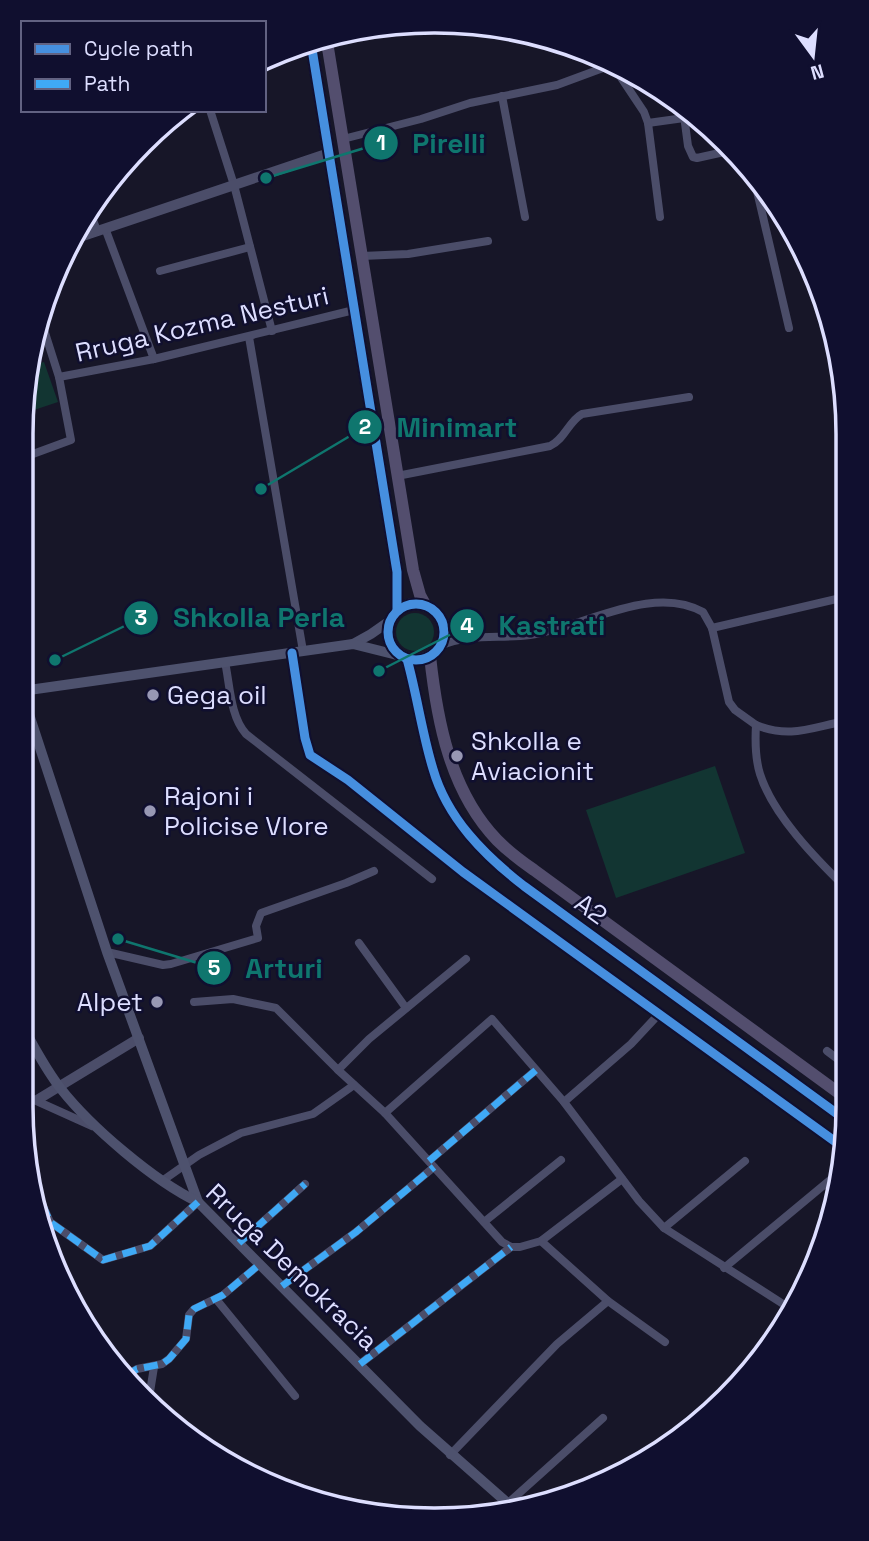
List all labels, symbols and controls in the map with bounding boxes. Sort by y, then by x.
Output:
legend [21,21,266,112]
north arrow [778,21,848,91]
text: Cycle path [84,35,193,62]
text: N [808,58,827,86]
text: Path [84,70,130,97]
callout: Pirelli [363,118,500,167]
text: Pirelli [412,125,486,161]
text: 1 [376,129,386,156]
street label: Rruga Kozma Nesturi [72,278,332,370]
callout: Minimart [348,402,532,451]
text: Minimart [397,409,517,445]
text: 2 [359,413,371,440]
callout: Shkolla Perla [124,593,359,642]
text: Shkolla Perla [173,599,345,635]
callout: Kastrati [449,601,619,650]
text: 3 [135,604,147,631]
text: Kastrati [499,607,605,643]
text: 4 [460,612,474,639]
place label: Gega oil [167,678,267,712]
marker: Gega oil [145,687,161,703]
place label: Shkolla e Aviacionit [471,724,594,788]
marker: Shkolla e Aviacionit [449,748,465,764]
place label: Rajoni i Policise Vlore [164,779,329,843]
marker: Rajoni i Policise Vlore [142,803,158,819]
street label: A2 [568,886,614,932]
callout: Arturi [196,944,336,993]
text: Arturi [245,950,323,986]
text: 5 [208,954,220,981]
place label: Alpet [77,985,143,1019]
marker: Alpet [149,994,165,1010]
street label: Rruga Demokracia [199,1176,385,1358]

